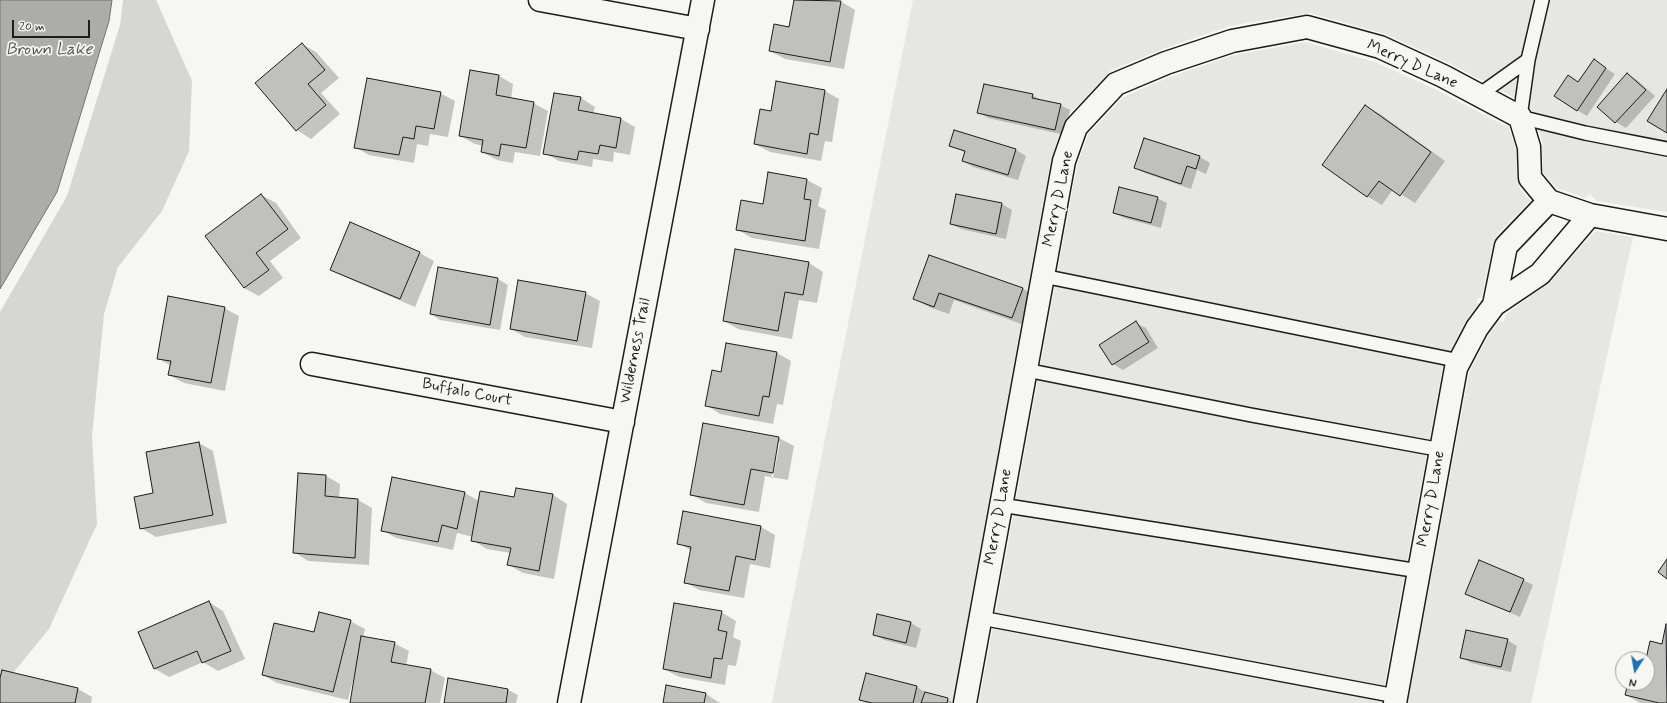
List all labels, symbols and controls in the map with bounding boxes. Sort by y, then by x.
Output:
scale bar [14,12,92,38]
text: 20 m [19,19,45,35]
street label: Merry D Lane [1364,36,1460,94]
water label: Brown Lake [6,40,92,60]
street label: Merry D Lane [1039,149,1079,249]
street label: Wilderness Trail [616,297,656,405]
street label: Buffalo Court [420,375,514,411]
street label: Merry D Lane [1414,449,1450,549]
street label: Merry D Lane [981,467,1017,567]
north arrow [1615,651,1655,691]
text: N [1628,674,1638,689]

